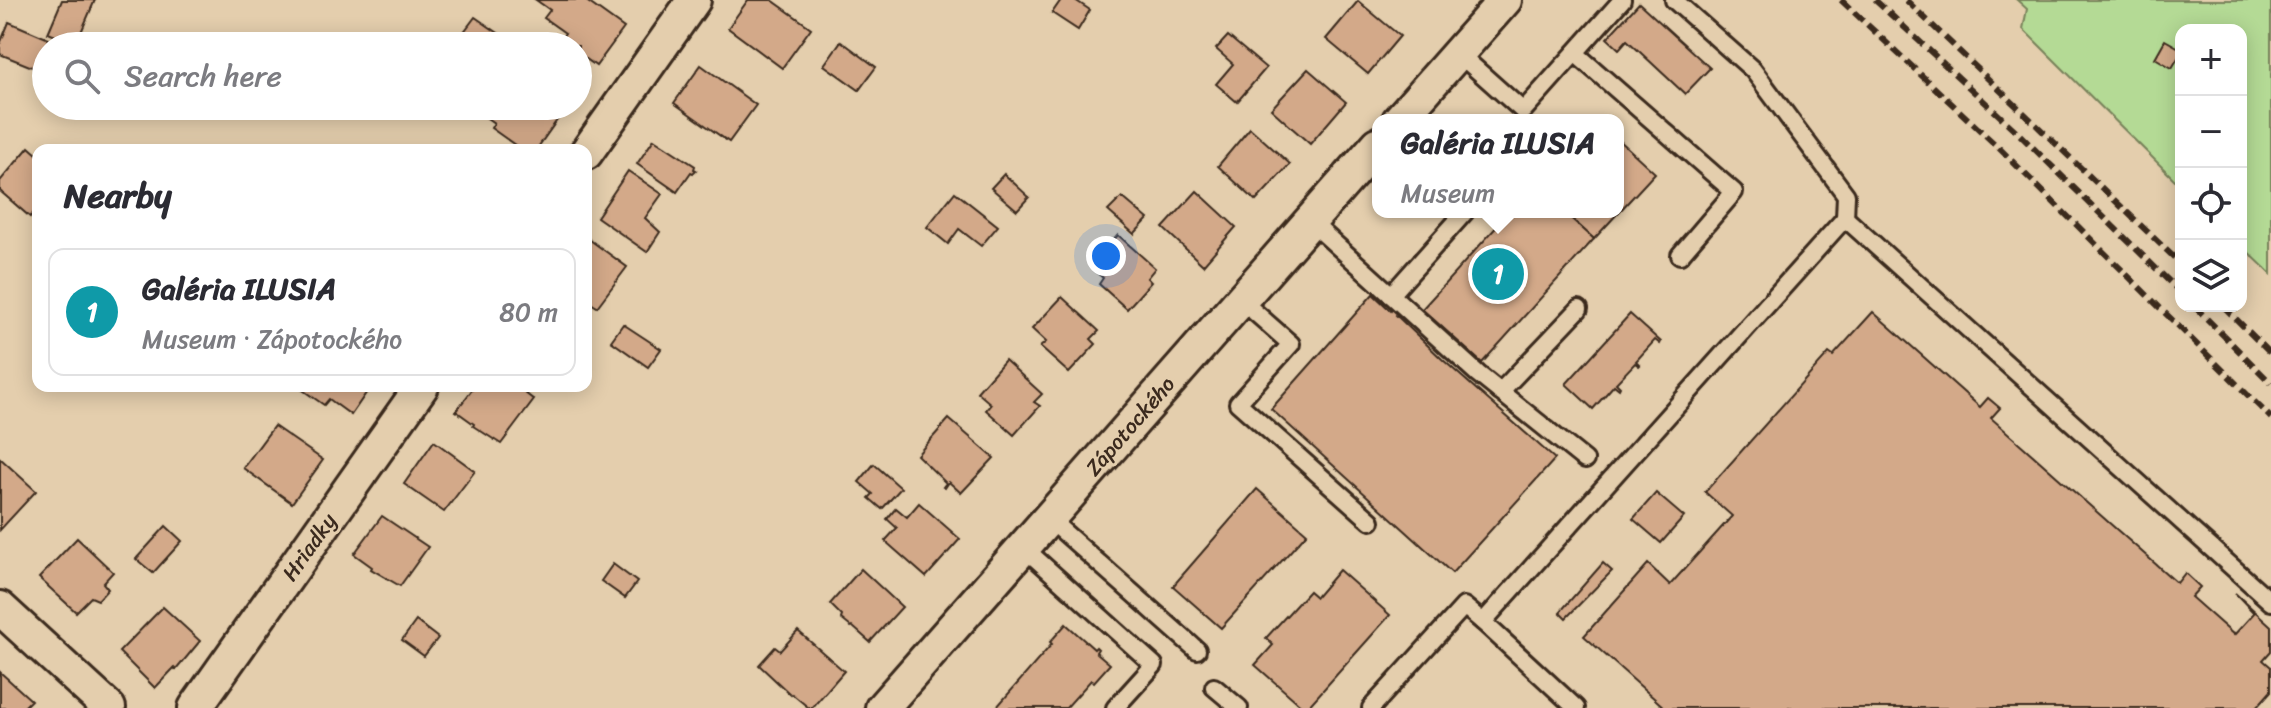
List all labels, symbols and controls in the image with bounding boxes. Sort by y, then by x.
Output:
map controls [2175,24,2247,312]
button: + [2175,24,2247,96]
search box [32,32,592,120]
text: Search here [124,49,282,103]
icon: search [60,54,104,98]
button: − [2175,96,2247,168]
popup [1372,114,1624,218]
text: Galéria ILUSIA [1401,116,1595,170]
text: Nearby [64,166,172,226]
button: locate [2175,168,2247,240]
text: Museum [1401,170,1495,216]
your location [1086,236,1126,276]
button: layers [2175,240,2247,312]
pin: 1 [1472,244,1524,304]
text: Galéria ILUSIA [142,262,336,316]
text: 1 [86,289,98,335]
text: 80 m [499,289,558,335]
text: Museum · Zápotockého [142,316,402,362]
street label: Zápotockého [1075,367,1185,485]
street label: Hriadky [271,504,347,589]

